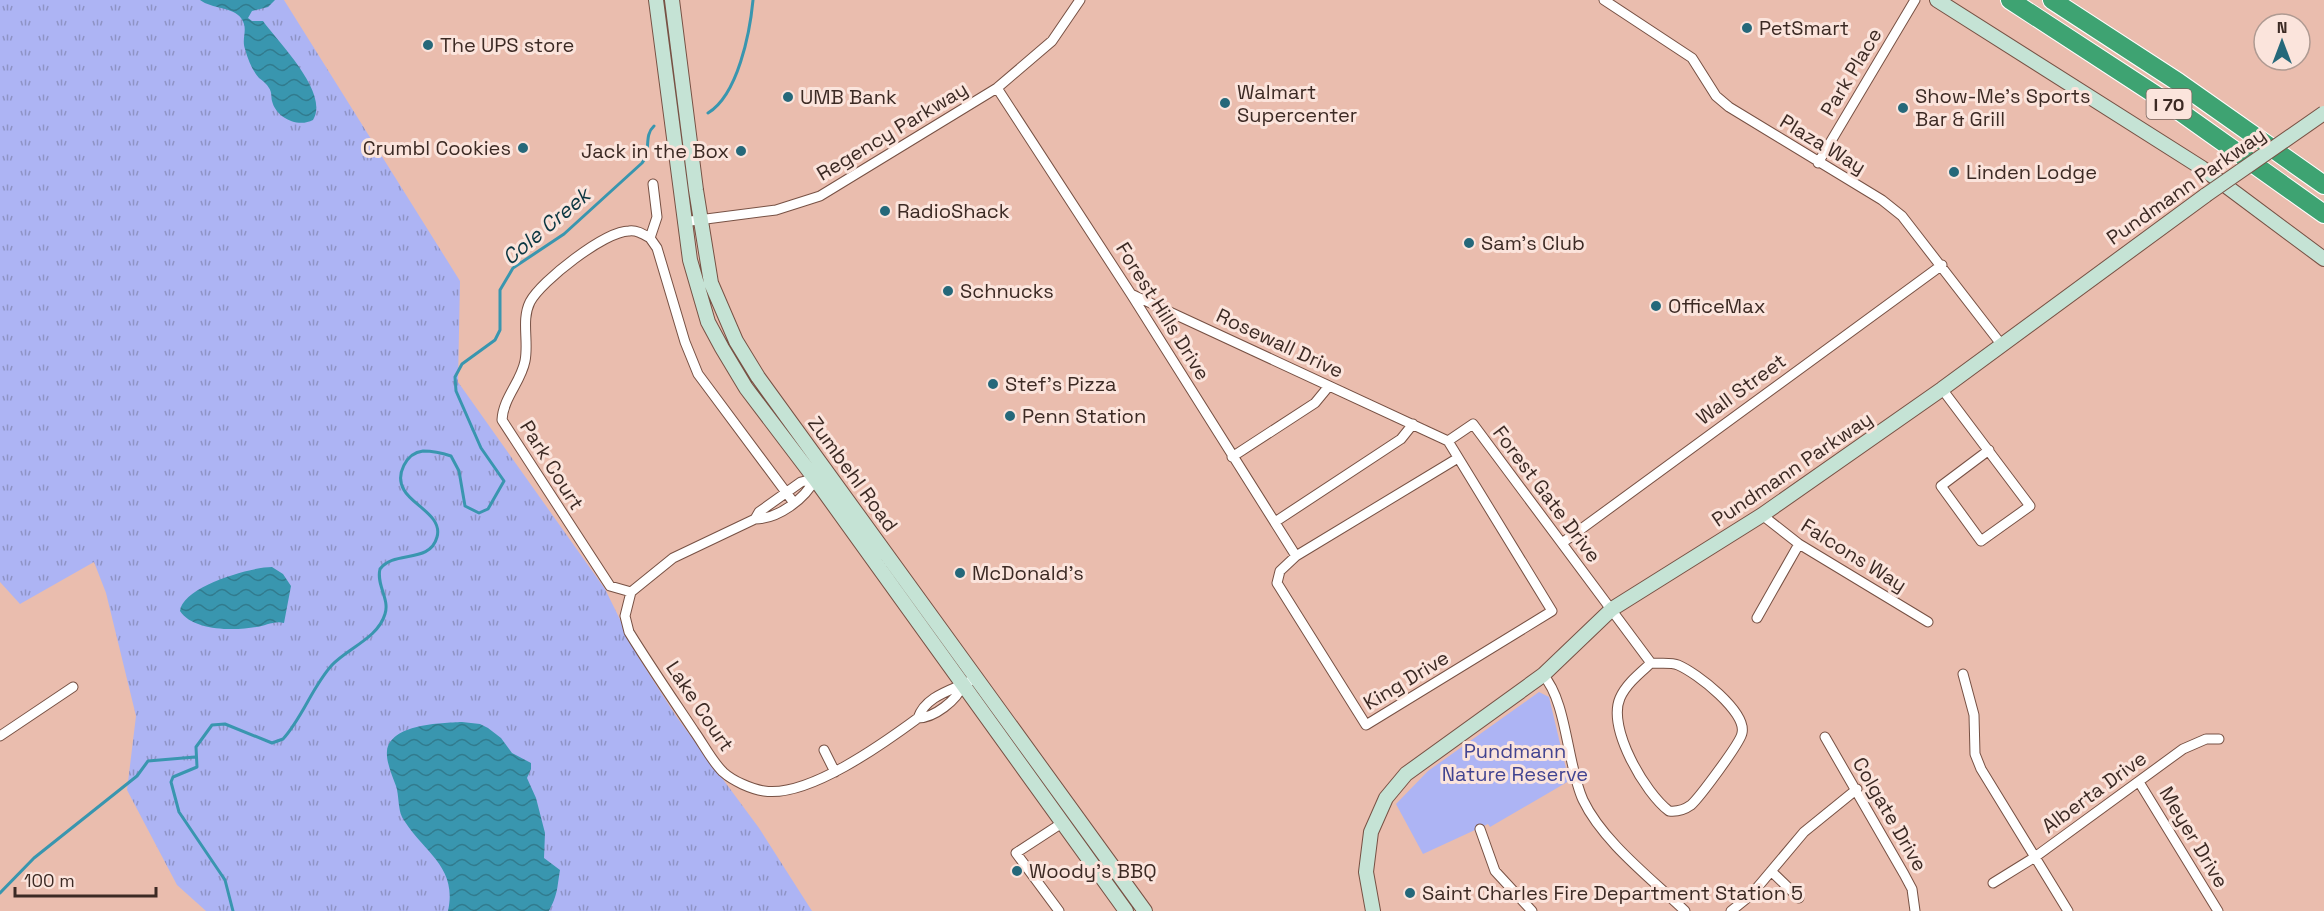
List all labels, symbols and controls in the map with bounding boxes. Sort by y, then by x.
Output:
north arrow [2252,12,2312,72]
place label: PetSmart [1759,15,1849,41]
text: N [2277,17,2287,38]
marker: PetSmart [1740,21,1754,35]
street label: Park Place [1814,23,1888,121]
place label: The UPS store [440,32,574,58]
marker: The UPS store [421,38,435,52]
street label: Regency Parkway [812,76,972,186]
place label: Walmart Supercenter [1237,79,1357,128]
place label: Show-Me's Sports Bar & Grill [1915,83,2090,132]
place label: UMB Bank [800,84,897,110]
road number: I 70 [2146,89,2192,119]
marker: UMB Bank [781,90,795,104]
marker: Walmart Supercenter [1218,96,1232,110]
marker: Show-Me's Sports Bar & Grill [1896,101,1910,115]
street label: Plaza Way [1775,108,1871,180]
street label: Pundmann Parkway [2101,121,2271,251]
place label: Crumbl Cookies [363,135,511,161]
place label: Jack in the Box [581,138,729,164]
marker: Crumbl Cookies [516,141,530,155]
marker: Jack in the Box [734,144,748,158]
place label: Linden Lodge [1966,159,2097,185]
marker: Linden Lodge [1947,165,1961,179]
water label: Cole Creek [496,180,598,271]
place label: RadioShack [897,198,1010,224]
marker: RadioShack [878,204,892,218]
place label: Sam's Club [1481,230,1585,256]
marker: Sam's Club [1462,236,1476,250]
street label: Forest Hills Drive [1110,237,1216,385]
place label: Schnucks [960,278,1054,304]
marker: Schnucks [941,284,955,298]
place label: OfficeMax [1668,293,1766,319]
marker: OfficeMax [1649,299,1663,313]
street label: Rosewall Drive [1212,302,1348,384]
street label: Wall Street [1691,348,1791,430]
place label: Stef's Pizza [1005,371,1117,397]
marker: Stef's Pizza [986,377,1000,391]
place label: Penn Station [1022,403,1146,429]
street label: Pundmann Parkway [1707,405,1877,533]
marker: Penn Station [1003,409,1017,423]
street label: Zumbehl Road [802,411,904,537]
street label: Park Court [514,415,590,515]
street label: Forest Gate Drive [1487,420,1607,568]
street label: Falcons Way [1796,512,1912,598]
place label: McDonald's [972,560,1084,586]
marker: McDonald's [953,566,967,580]
street label: King Drive [1358,644,1454,716]
street label: Lake Court [660,656,740,756]
park label: Pundmann Nature Reserve [1442,738,1588,787]
street label: Alberta Drive [2036,745,2152,839]
street label: Colgate Drive [1847,752,1933,876]
street label: Meyer Drive [2154,782,2234,892]
place label: Woody's BBQ [1029,858,1157,884]
scale bar [15,860,156,898]
marker: Woody's BBQ [1010,864,1024,878]
text: 100 m [24,869,75,892]
place label: Saint Charles Fire Department Station 5 [1422,880,1803,906]
marker: Saint Charles Fire Department Station 5 [1403,886,1417,900]

